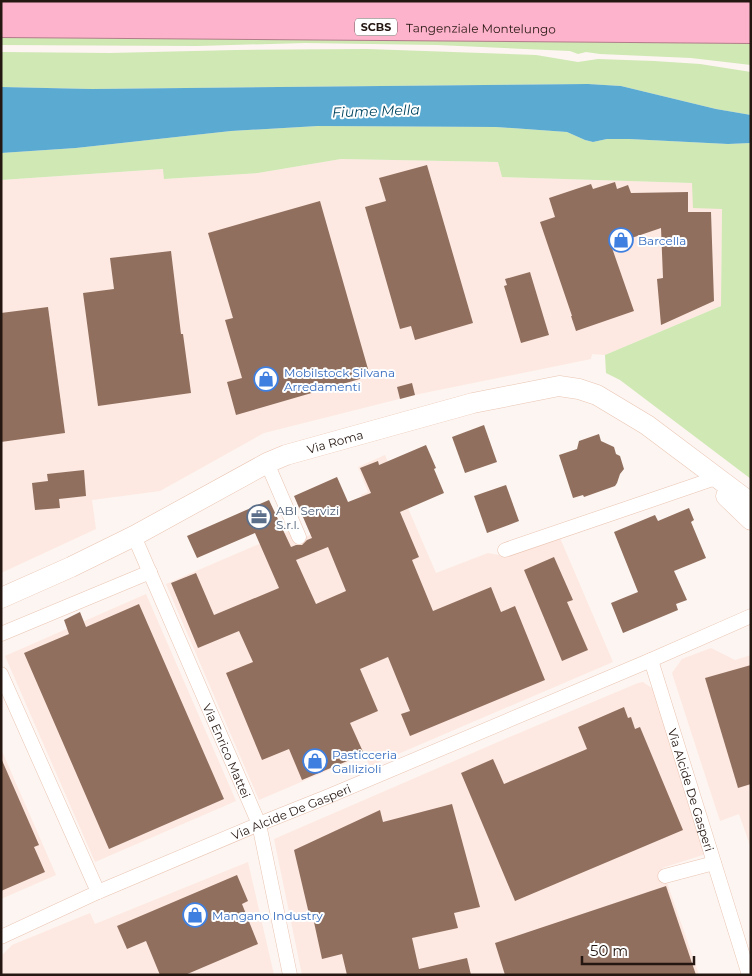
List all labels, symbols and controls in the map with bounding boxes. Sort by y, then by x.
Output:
road number: SCBS [355,18,397,36]
street label: Tangenziale Montelungo [406,20,556,36]
water label: Fiume Mella [332,100,420,122]
shop icon: Barcella [608,227,634,253]
place label: Barcella [638,233,686,248]
place label: Mobilstock Silvana Arredamenti [284,365,395,394]
shop icon: Mobilstock Silvana Arredamenti [253,366,279,392]
street label: Via Roma [305,426,365,456]
place label: ABI Servizi S.r.l. [276,503,339,532]
office icon: ABI Servizi S.r.l. [246,504,272,530]
street label: Via Enrico Mattei [200,701,254,800]
street label: Via Alcide De Gasperi [665,727,718,853]
place label: Pasticceria Gallizioli [332,747,397,776]
shop icon: Pasticceria Gallizioli [302,748,328,774]
street label: Via Alcide De Gasperi [229,780,353,842]
shop icon: Mangano Industry [182,902,208,928]
place label: Mangano Industry [212,908,323,923]
scale bar [582,934,694,966]
text: 50 m [590,941,628,960]

